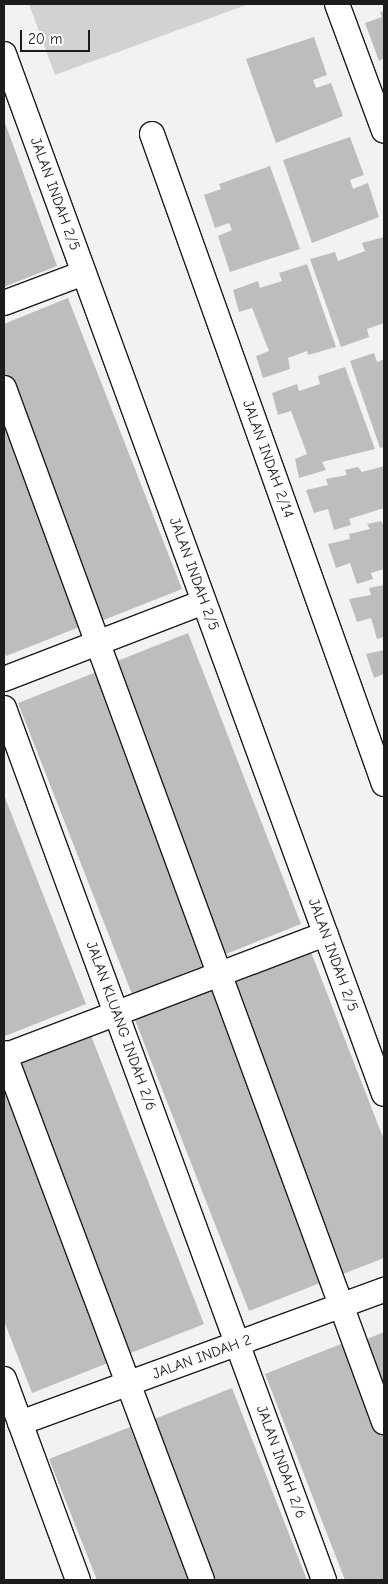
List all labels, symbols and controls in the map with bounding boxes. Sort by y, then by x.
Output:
scale bar [22,20,92,52]
text: 20 m [28,30,62,48]
street label: JALAN INDAH 2/5 [26,135,84,253]
street label: JALAN INDAH 2/14 [238,398,298,520]
street label: JALAN INDAH 2/5 [165,515,223,633]
street label: JALAN INDAH 2/5 [304,896,362,1014]
street label: JALAN KLUANG INDAH 2/6 [82,939,160,1113]
street label: JALAN INDAH 2 [150,1331,254,1383]
street label: JALAN INDAH 2/6 [252,1403,310,1521]

